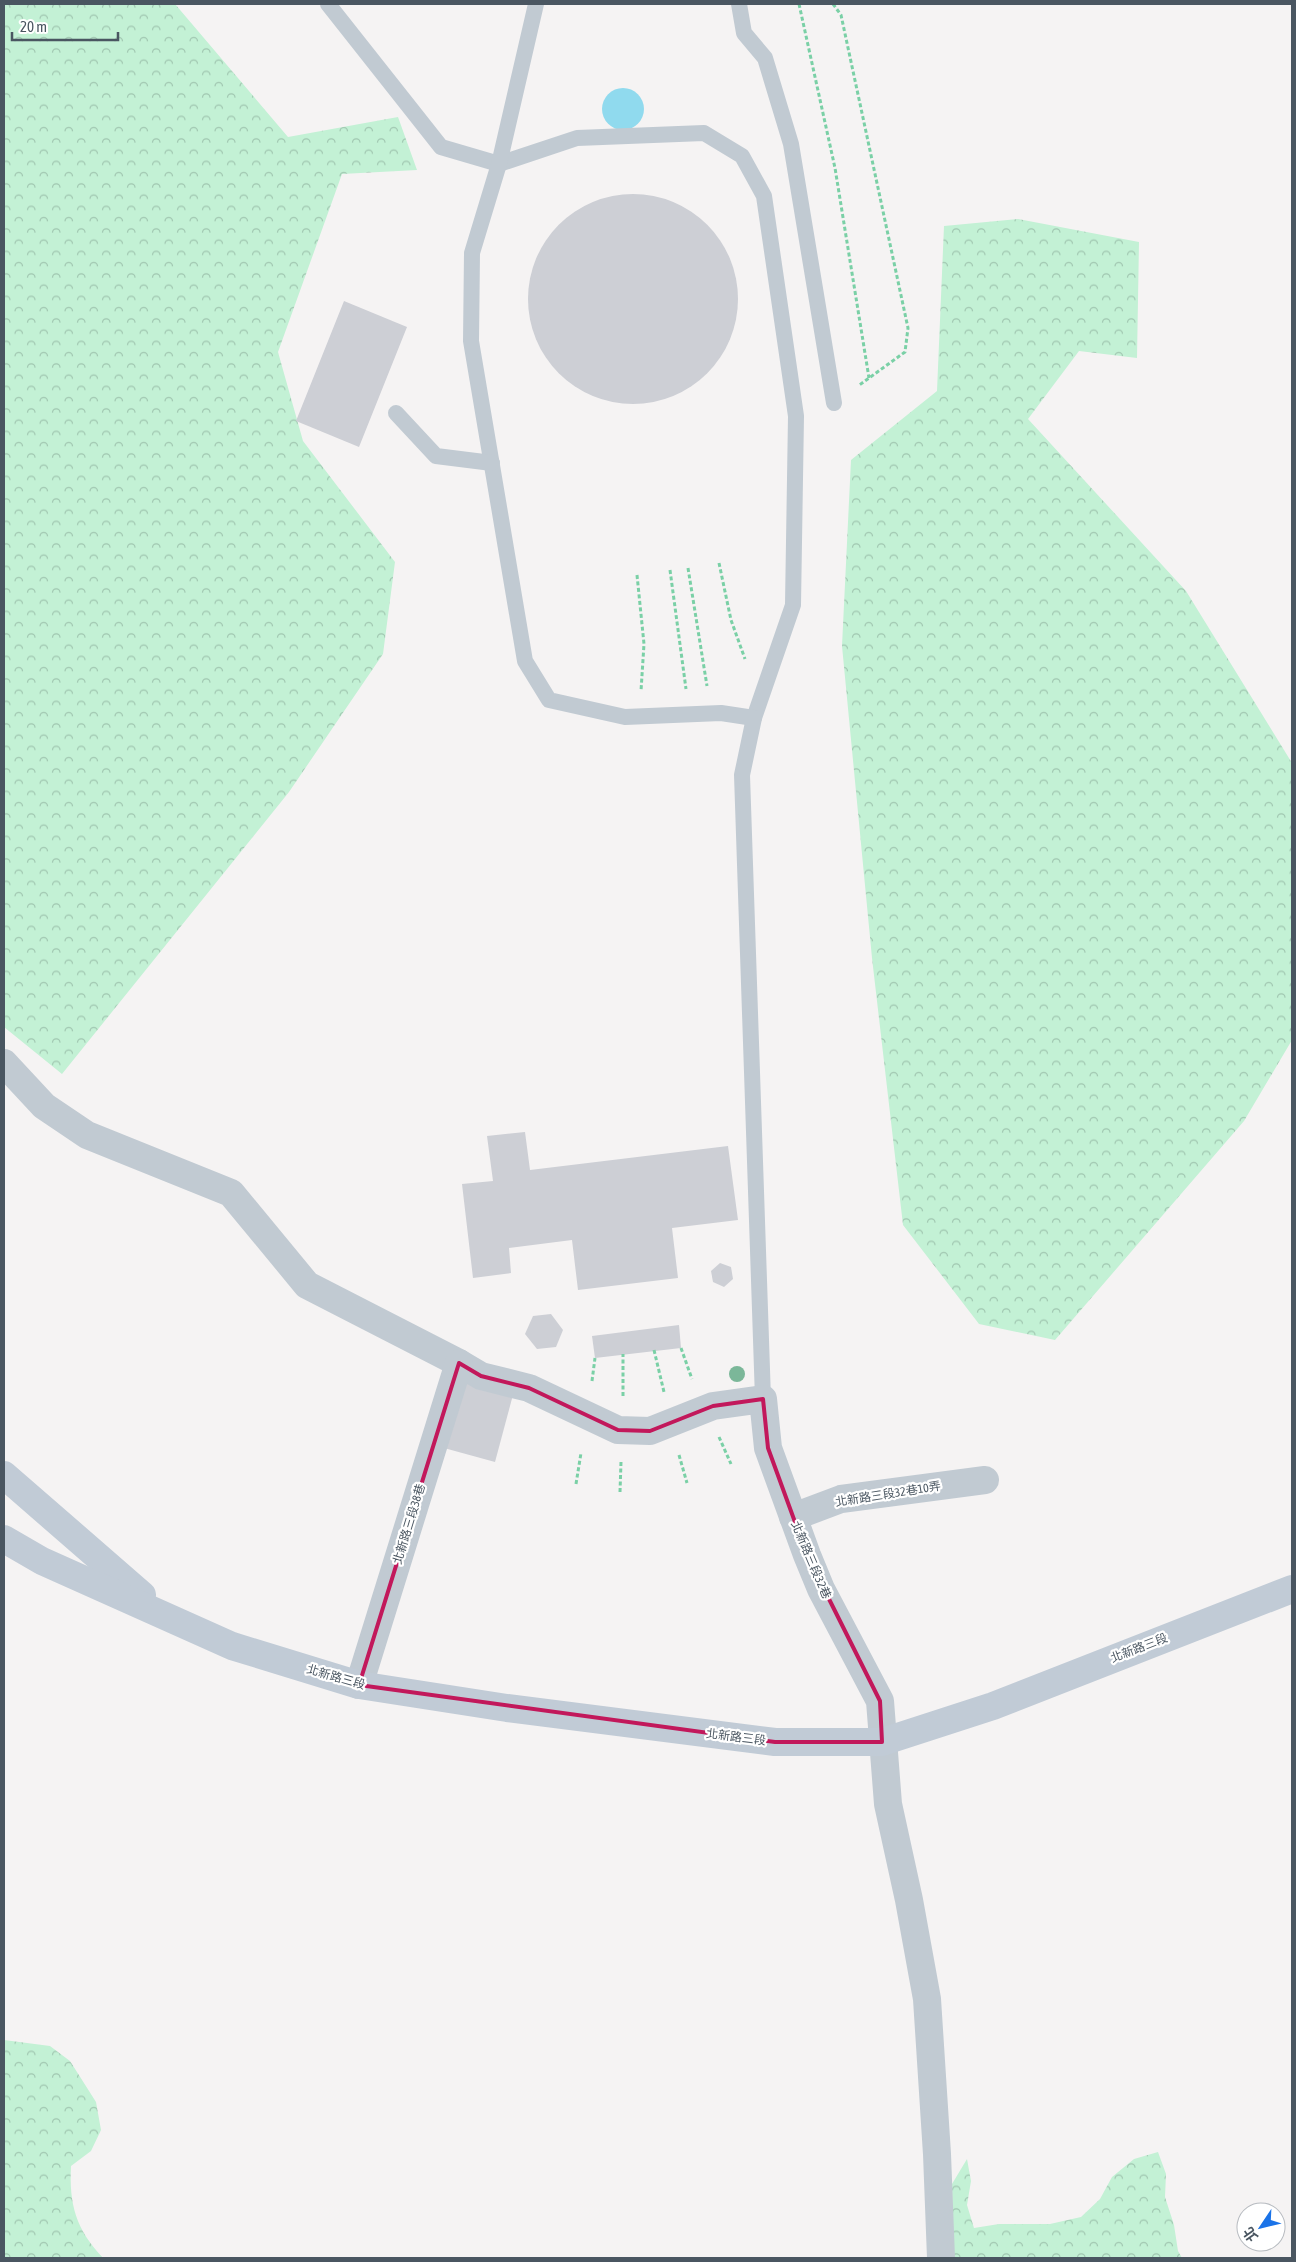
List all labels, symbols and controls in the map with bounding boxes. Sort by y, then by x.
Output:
scale bar [12,10,119,42]
text: 20 m [20,18,47,35]
street label: 北新路三段32巷10弄 [834,1479,942,1509]
street label: 北新路三段38巷 [390,1482,428,1566]
street label: 北新路三段32巷 [788,1519,834,1601]
street label: 北新路三段 [1108,1631,1170,1665]
street label: 北新路三段 [305,1662,367,1692]
street label: 北新路三段 [705,1726,767,1748]
north arrow [1236,2202,1286,2252]
text: 北 [1240,2224,1261,2245]

